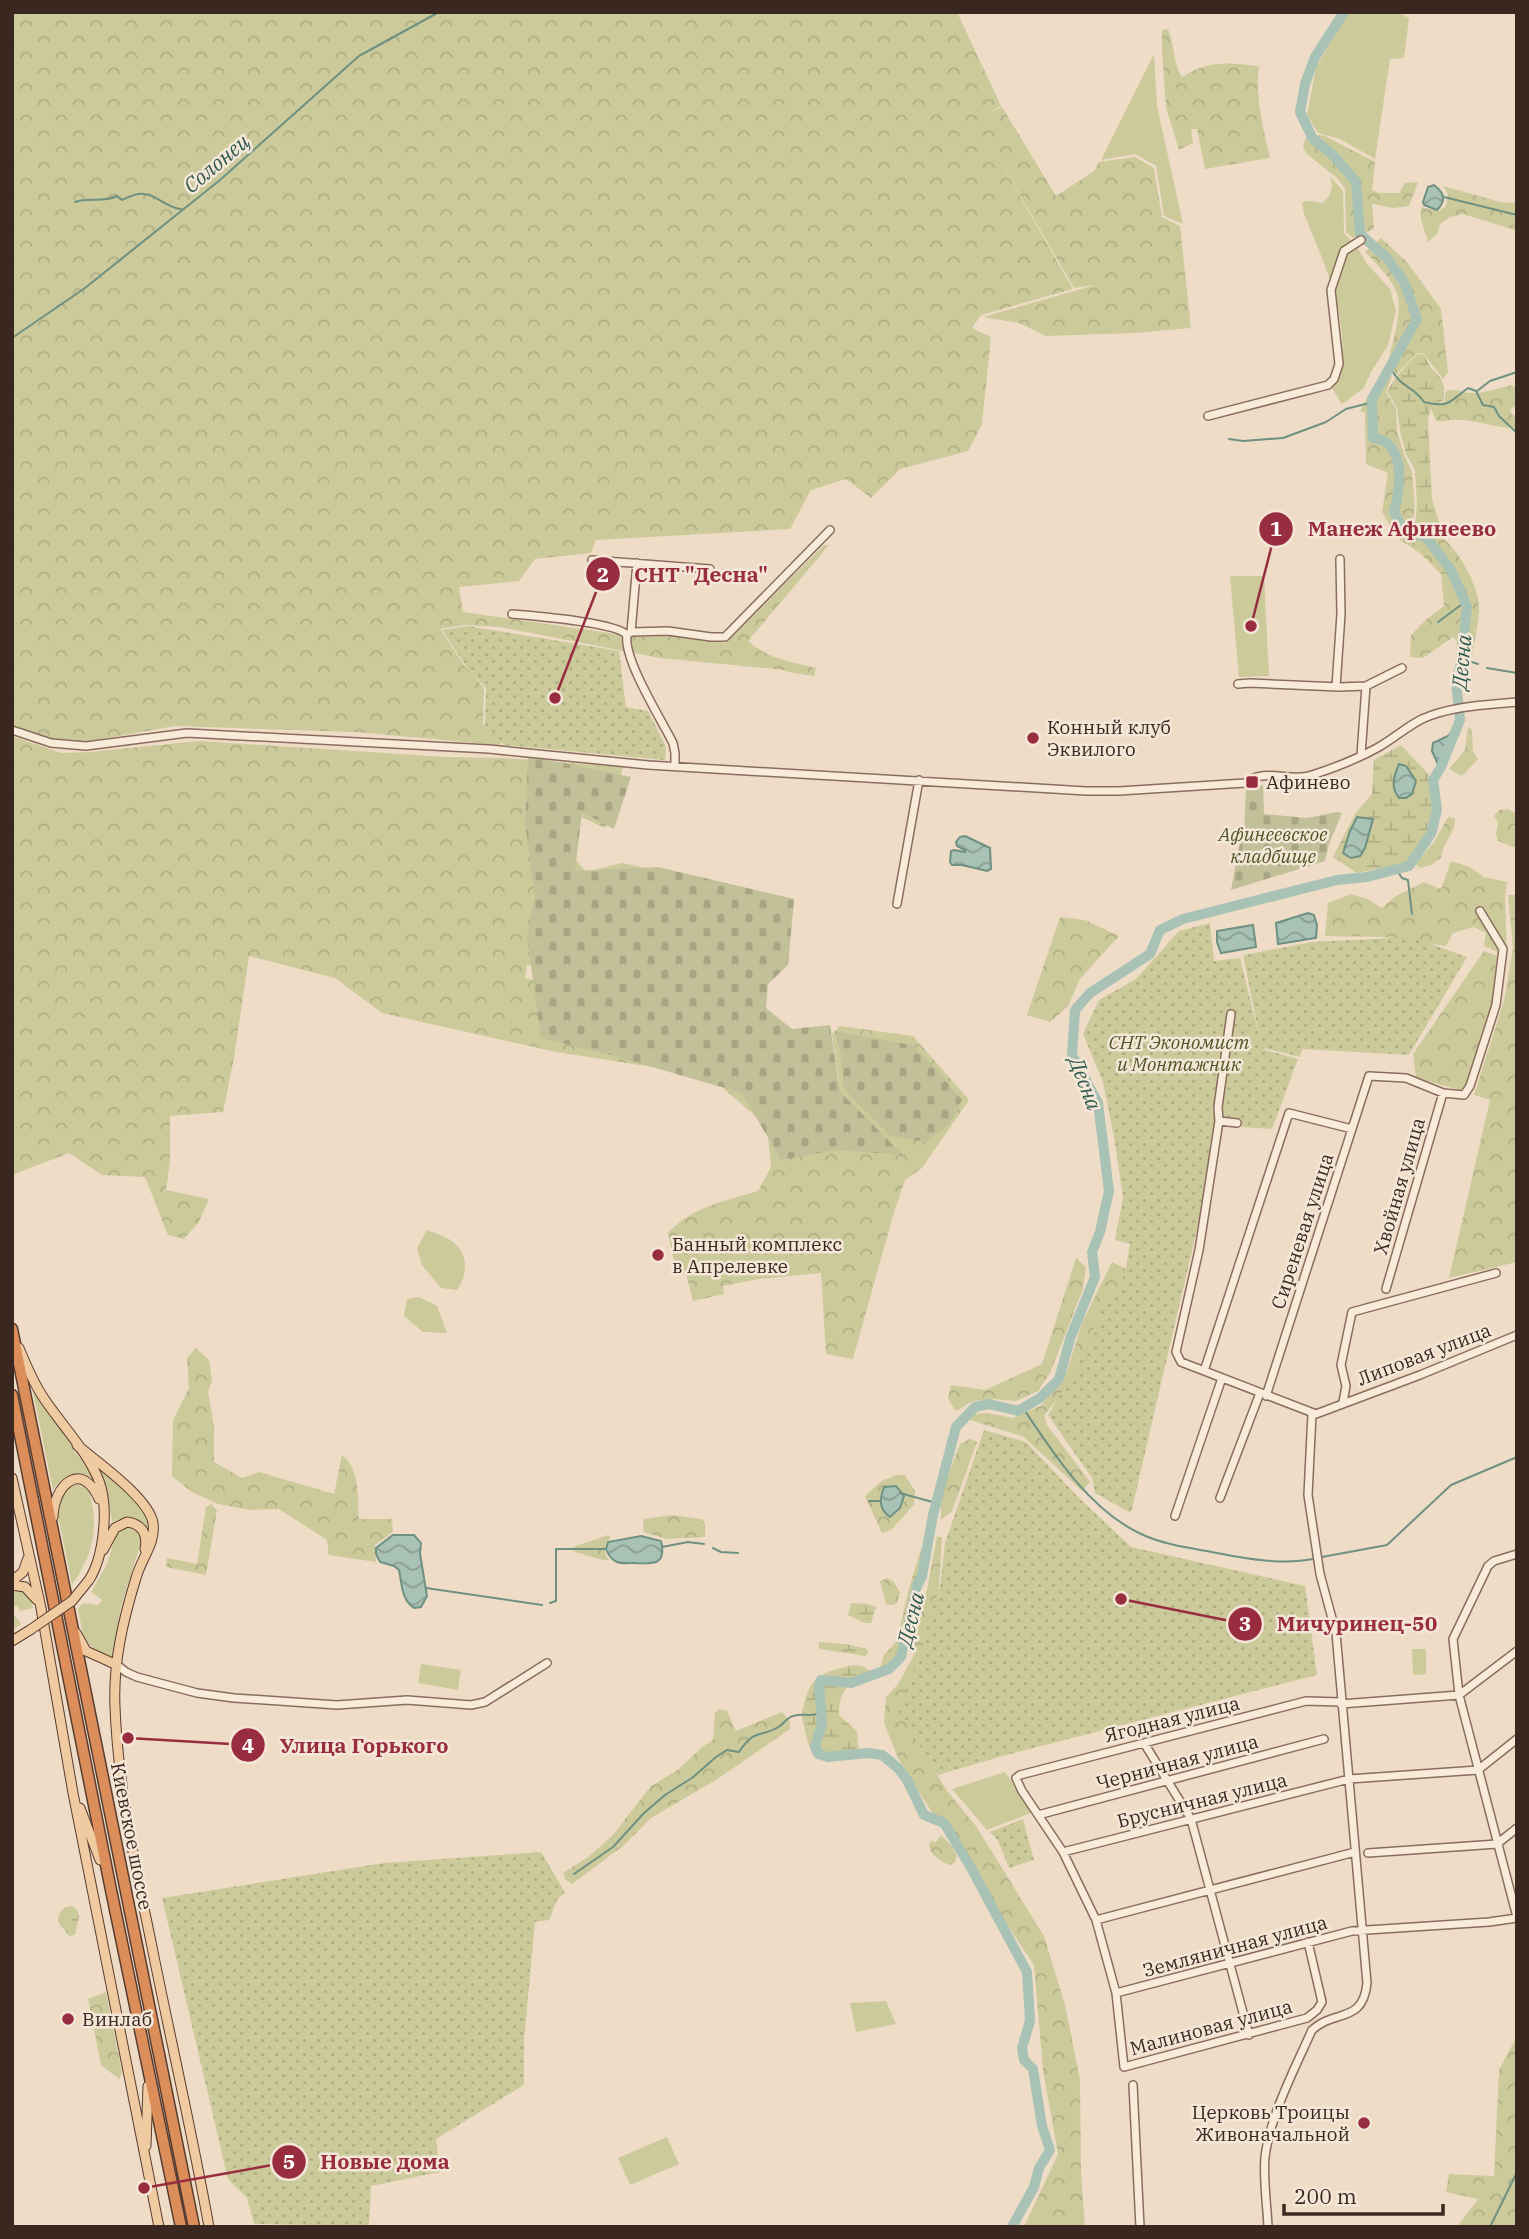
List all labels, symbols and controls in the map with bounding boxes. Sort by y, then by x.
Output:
water label: Солонец [177,127,255,199]
callout: Манеж Афинеево [1259,508,1510,550]
text: 1 [1270,514,1282,542]
text: Манеж Афинеево [1308,514,1496,542]
callout: СНТ "Десна" [585,553,782,595]
text: 2 [597,560,609,588]
text: СНТ "Десна" [634,560,768,588]
water label: Десна [1444,633,1477,693]
place label: Конный клуб Эквилого [1047,715,1171,761]
marker: Конный клуб Эквилого [1025,730,1041,746]
place label: Афинево [1266,770,1350,794]
marker: Афинево [1244,774,1260,790]
park label: Афинеевское кладбище [1216,822,1328,868]
park label: СНТ Экономист и Монтажник [1109,1030,1249,1076]
water label: Десна [1062,1050,1109,1114]
street label: Хвойная улица [1368,1115,1430,1257]
street label: Сиреневая улица [1265,1150,1339,1312]
place label: Банный комплекс в Апрелевке [672,1232,842,1278]
marker: Банный комплекс в Апрелевке [650,1247,666,1263]
street label: Липовая улица [1354,1317,1494,1391]
water label: Десна [889,1588,930,1651]
callout: Мичуринец-50 [1227,1603,1451,1645]
text: 3 [1239,1609,1251,1637]
text: Мичуринец-50 [1277,1609,1437,1637]
street label: Ягодная улица [1102,1691,1242,1747]
callout: Улица Горького [230,1724,462,1766]
street label: Черничная улица [1093,1729,1261,1795]
text: 4 [242,1731,254,1759]
text: Улица Горького [280,1731,448,1759]
street label: Киевское шоссе [106,1760,158,1912]
street label: Брусничная улица [1114,1767,1290,1833]
street label: Земляничная улица [1140,1910,1330,1982]
street label: Малиновая улица [1127,1994,1295,2060]
place label: Винлаб [82,2007,152,2031]
marker: Винлаб [60,2011,76,2027]
place label: Церковь Троицы Живоначальной [1192,2100,1350,2146]
marker: Церковь Троицы Живоначальной [1356,2115,1372,2131]
callout: Новые дома [271,2141,464,2183]
text: 5 [283,2147,295,2175]
text: Новые дома [320,2147,450,2175]
scale bar [1284,2172,1443,2216]
text: 200 m [1294,2182,1357,2210]

